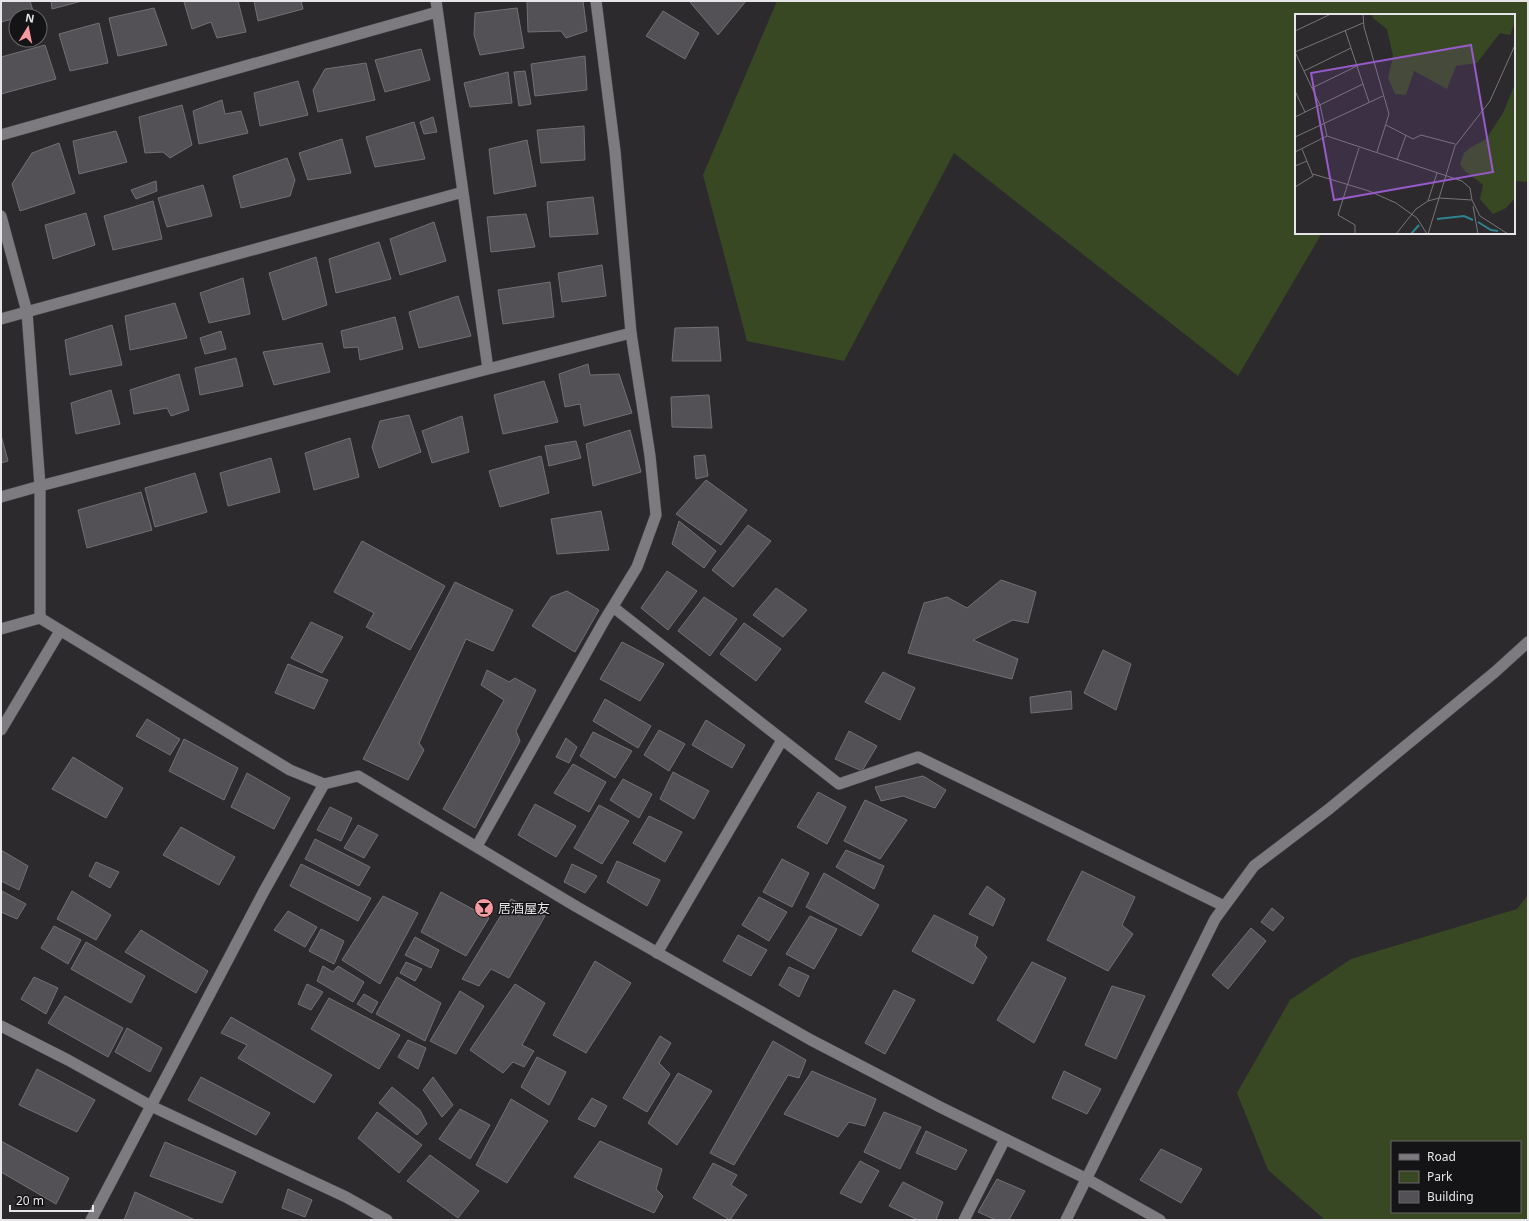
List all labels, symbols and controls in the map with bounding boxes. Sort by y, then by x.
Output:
north arrow [8,8,48,48]
text: N [24,9,36,26]
inset map [1295,14,1515,234]
bar icon: 居酒屋友 [473,897,495,919]
place label: 居酒屋友 [498,899,550,917]
legend [1391,1141,1521,1213]
text: Road [1427,1148,1456,1165]
text: Park [1427,1168,1453,1185]
scale bar [10,1187,93,1213]
text: Building [1427,1188,1474,1205]
text: 20 m [16,1192,44,1209]

